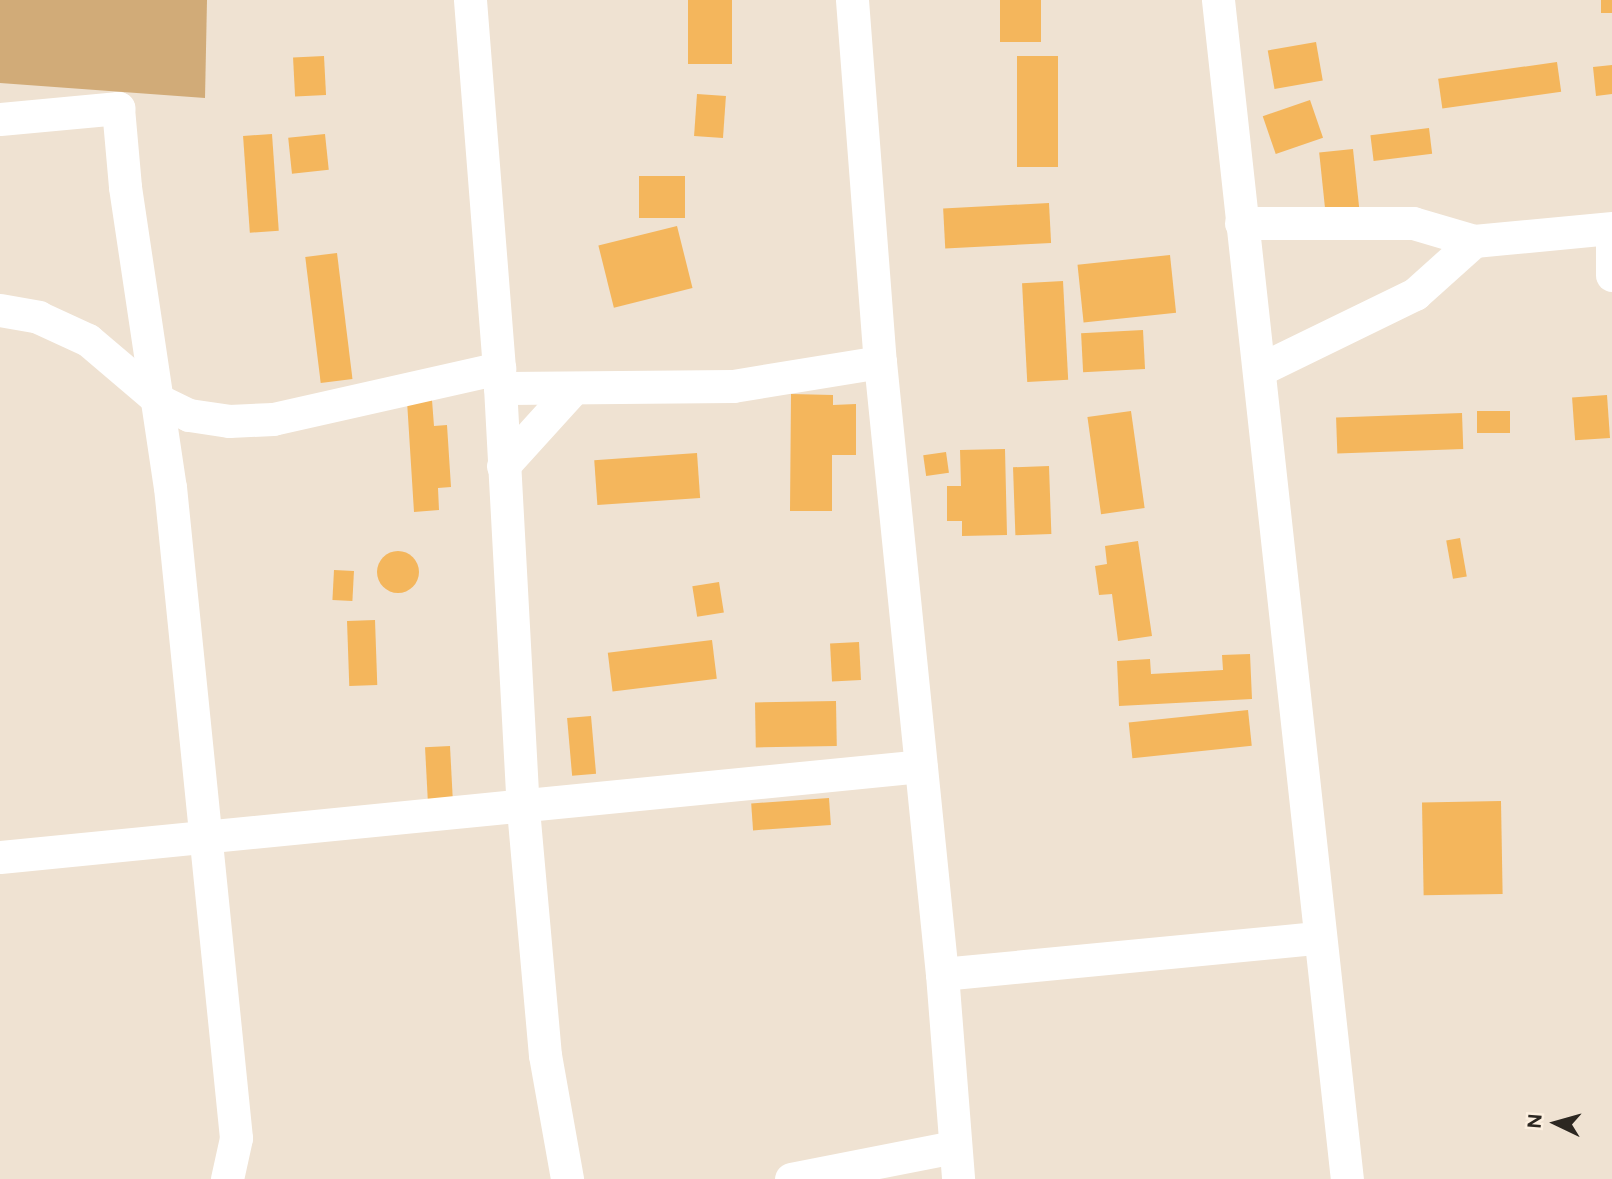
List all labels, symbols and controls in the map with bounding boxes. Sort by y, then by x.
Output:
north arrow [1521,1088,1591,1158]
text: N [1522,1113,1547,1129]

